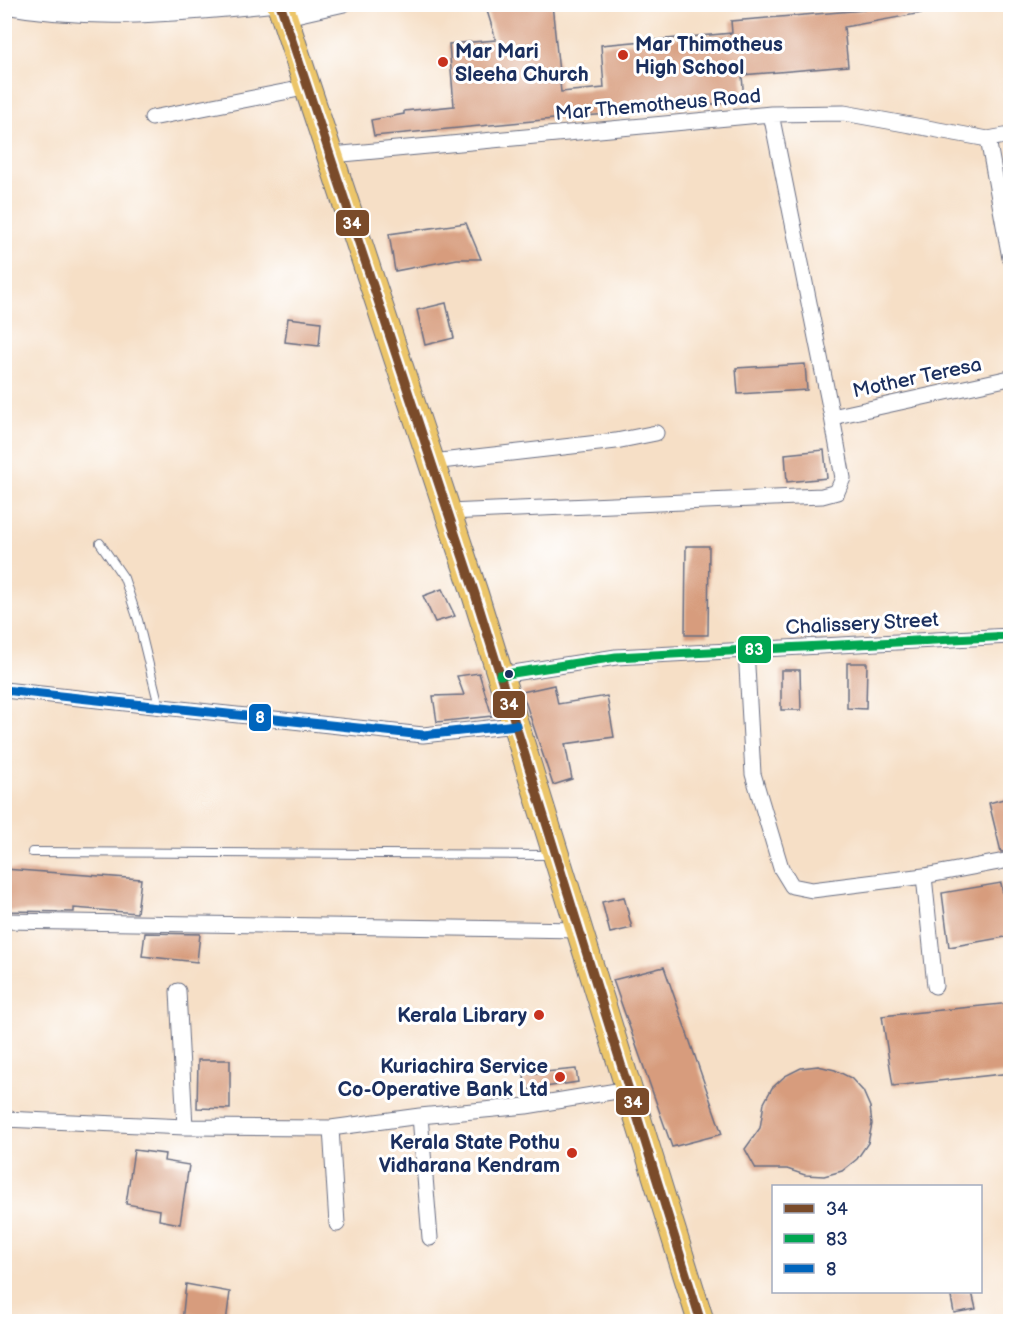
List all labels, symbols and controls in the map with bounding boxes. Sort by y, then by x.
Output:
place label: Mar Thimotheus High School [635,33,783,80]
place label: Mar Mari Sleeha Church [455,40,589,87]
marker: Mar Thimotheus High School [616,48,630,62]
marker: Mar Mari Sleeha Church [436,55,450,69]
street label: Mar Themotheus Road [554,84,762,126]
line badge: 34 [335,209,370,237]
text: 34 [343,215,362,234]
street label: Mother Teresa [851,353,984,403]
street label: Chalissery Street [785,608,939,640]
line badge: 83 [737,635,772,664]
text: 83 [745,641,763,660]
unlabelled marker [503,668,515,680]
line badge: 34 [492,690,526,719]
text: 34 [500,696,519,715]
line badge: 8 [248,703,272,732]
text: 8 [255,709,265,728]
place label: Kerala Library [397,1004,528,1028]
marker: Kerala Library [532,1008,546,1022]
place label: Kuriachira Service Co-Operative Bank Ltd [338,1055,548,1102]
marker: Kuriachira Service Co-Operative Bank Ltd [553,1070,567,1084]
line badge: 34 [615,1087,650,1116]
text: 34 [624,1094,643,1113]
place label: Kerala State Pothu Vidharana Kendram [379,1131,560,1178]
marker: Kerala State Pothu Vidharana Kendram [565,1146,579,1160]
legend [772,1185,982,1293]
text: 34 [826,1199,848,1220]
text: 83 [826,1229,848,1250]
text: 8 [826,1259,837,1280]

